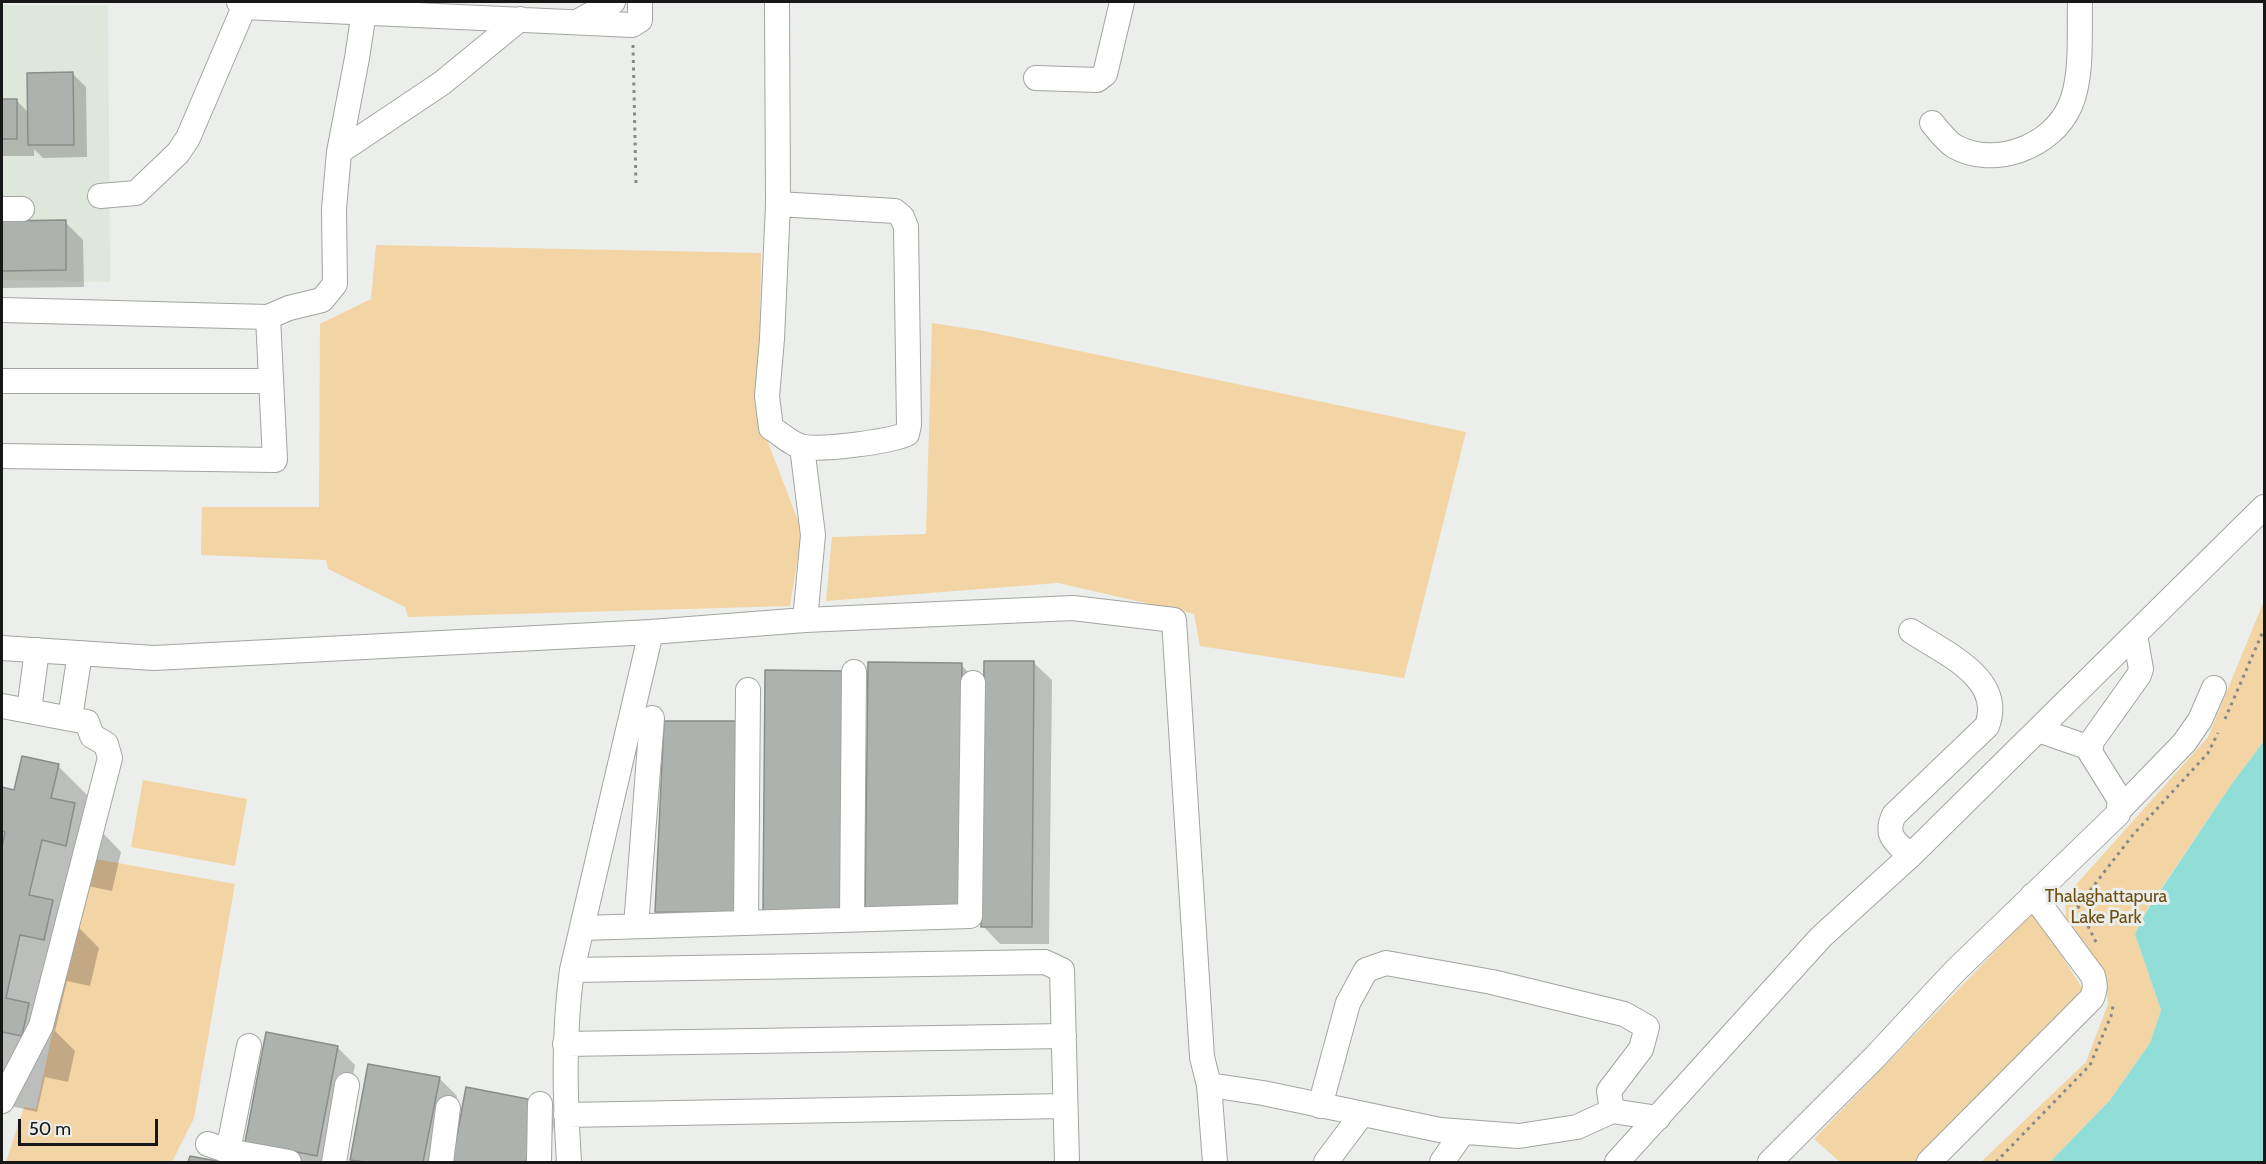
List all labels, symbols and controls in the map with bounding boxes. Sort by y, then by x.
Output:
park label: Thalaghattapura Lake Park [2045,886,2167,928]
scale bar [21,1107,160,1145]
text: 50 m [29,1118,71,1140]

